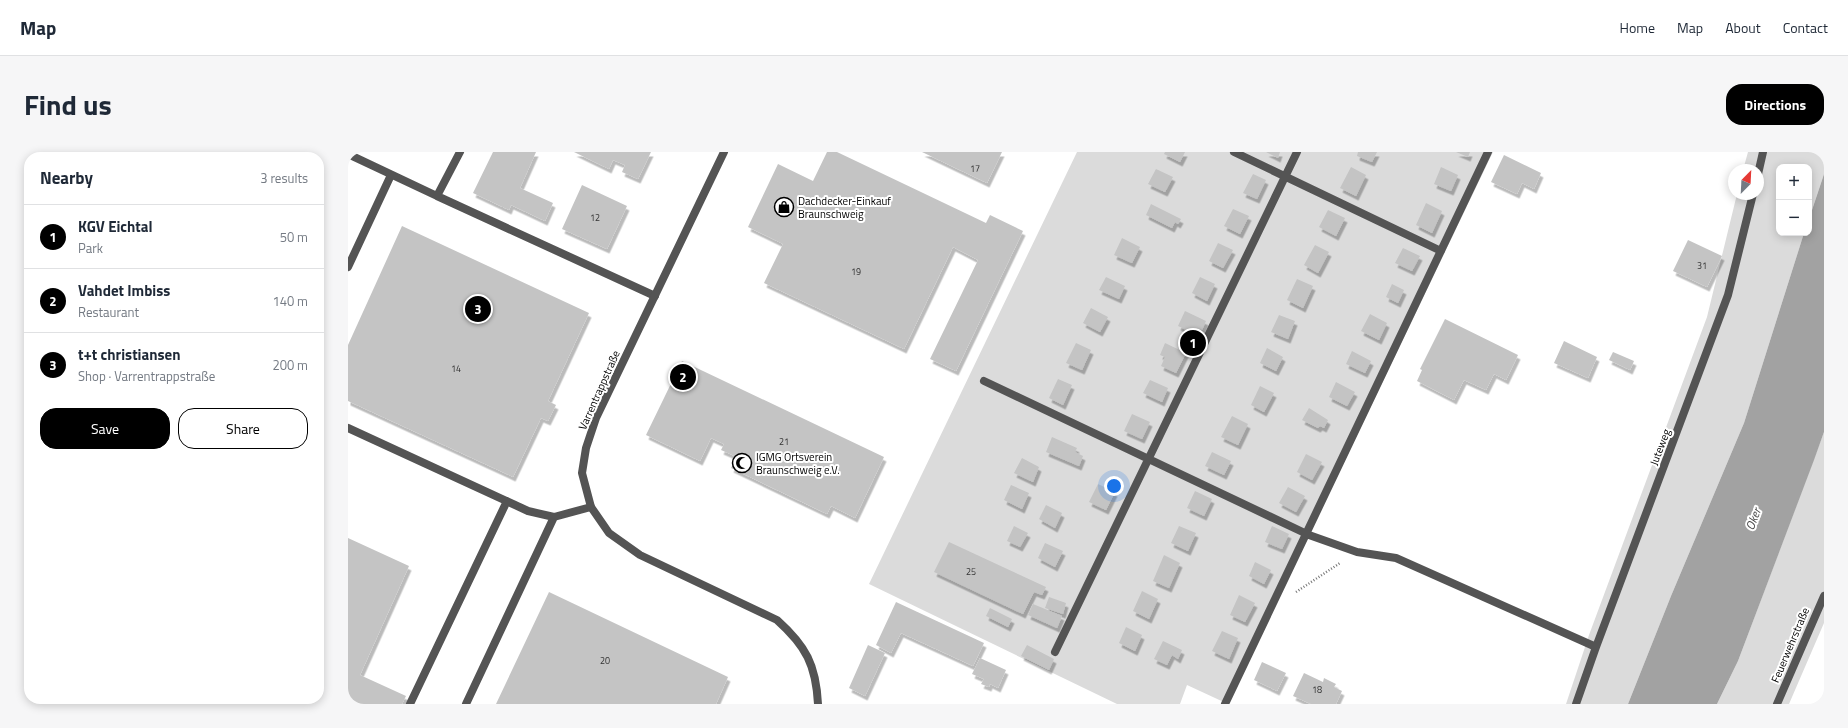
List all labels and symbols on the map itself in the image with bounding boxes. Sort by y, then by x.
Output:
house number: 17 [970,162,980,175]
north arrow [1728,164,1764,200]
place label: Dachdecker-Einkauf Braunschweig [798,193,891,222]
shop icon: Dachdecker-Einkauf Braunschweig [773,196,795,218]
house number: 12 [590,211,600,224]
house number: 31 [1697,259,1707,272]
house number: 19 [851,265,861,278]
pin: 3 [465,294,491,324]
pin: 1 [1180,328,1206,358]
street label: Varrentrappstraße [574,347,624,432]
house number: 14 [451,362,461,375]
pin: 2 [670,362,696,392]
street label: Juteweg [1646,426,1674,468]
house number: 21 [779,435,789,448]
place label: IGMG Ortsverein Braunschweig e.V. [756,449,840,478]
mosque icon: IGMG Ortsverein Braunschweig e.V. [731,452,753,474]
your location [1104,476,1124,496]
water label: Oker [1740,503,1767,533]
house number: 25 [966,565,976,578]
street label: Feuerwehrstraße [1767,605,1813,685]
house number: 20 [600,654,610,667]
house number: 18 [1312,683,1322,696]

